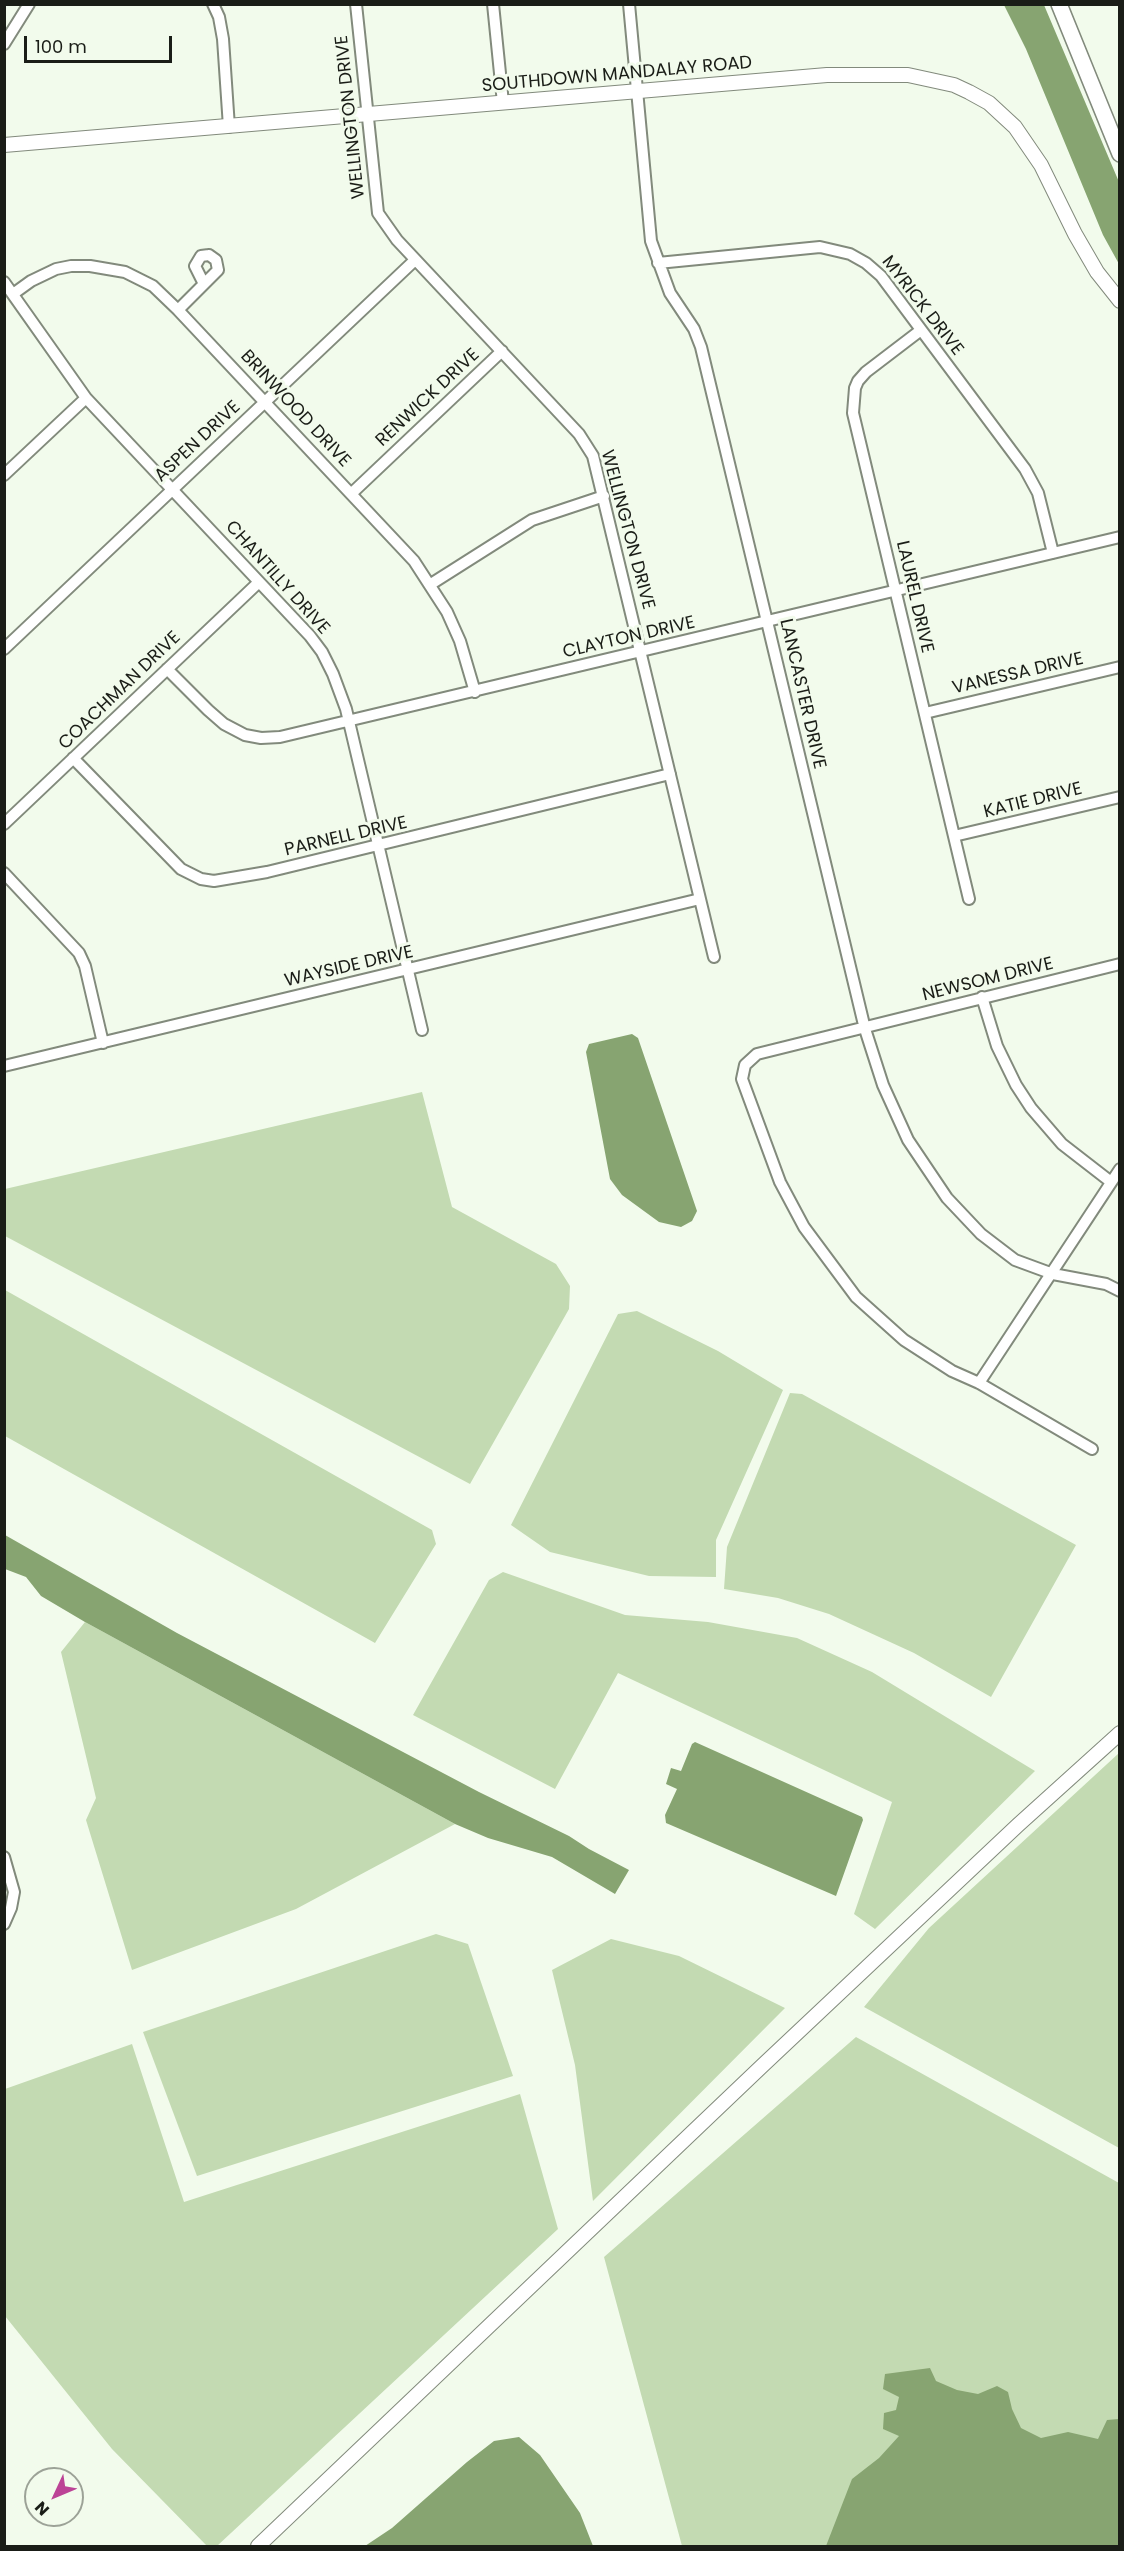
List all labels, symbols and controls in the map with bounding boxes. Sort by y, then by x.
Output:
scale bar [27,24,176,62]
text: 100 m [35,34,87,59]
street label: WELLINGTON DRIVE [332,34,370,200]
street label: SOUTHDOWN MANDALAY ROAD [481,52,753,98]
street label: MYRICK DRIVE [876,252,968,360]
street label: RENWICK DRIVE [372,344,484,452]
street label: BRINWOOD DRIVE [235,346,355,472]
street label: ASPEN DRIVE [151,397,245,487]
street label: WELLINGTON DRIVE [595,448,659,612]
street label: CHANTILLY DRIVE [220,517,334,639]
street label: LAUREL DRIVE [891,539,937,655]
street label: CLAYTON DRIVE [561,612,697,664]
street label: LANCASTER DRIVE [774,617,830,771]
street label: COACHMAN DRIVE [55,627,185,755]
street label: VANESSA DRIVE [950,648,1086,700]
street label: KATIE DRIVE [982,778,1084,824]
street label: PARNELL DRIVE [283,812,409,862]
street label: WAYSIDE DRIVE [283,942,415,992]
street label: NEWSOM DRIVE [920,953,1056,1007]
north arrow [24,2467,84,2527]
text: N [30,2496,55,2521]

